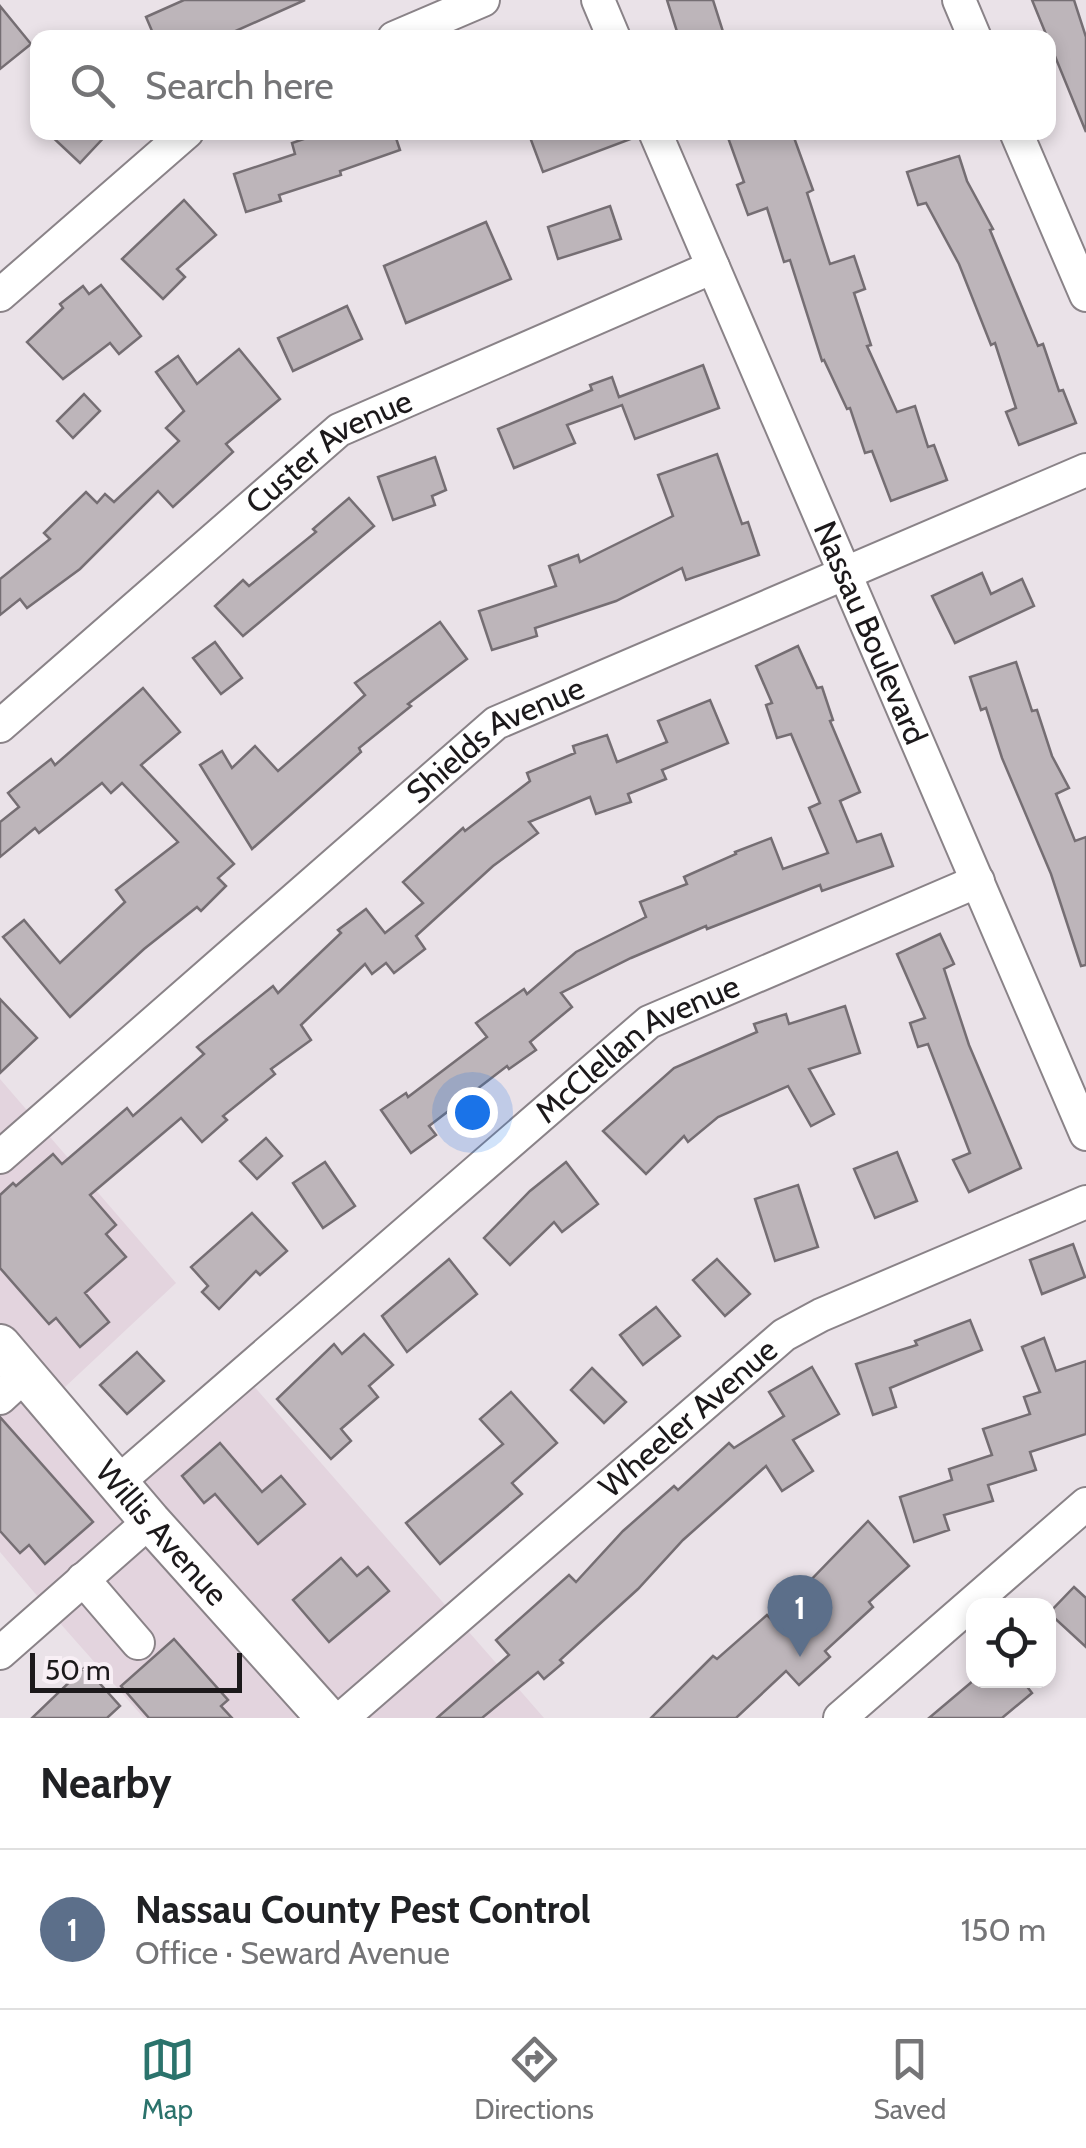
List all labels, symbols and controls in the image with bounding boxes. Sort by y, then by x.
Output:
search box [30,30,1056,140]
icon: search [65,58,120,113]
text: Search here [145,62,334,109]
street label: Custer Avenue [237,381,418,522]
street label: Nassau Boulevard [806,515,936,750]
street label: Shields Avenue [398,668,590,811]
street label: McClellan Avenue [527,966,745,1131]
your location [447,1087,498,1138]
street label: Wheeler Avenue [591,1330,785,1505]
street label: Willis Avenue [88,1452,236,1613]
pin: 1 [768,1574,832,1657]
map controls [966,1598,1056,1688]
button: locate [966,1598,1056,1688]
scale bar [30,1648,242,1692]
text: 50 m [45,1653,111,1687]
text: Nearby [40,1757,172,1809]
text: Nassau County Pest Control [135,1886,591,1933]
text: 1 [67,1910,78,1949]
text: 150 m [961,1910,1046,1949]
text: Office · Seward Avenue [135,1933,450,1972]
tab: Map [140,2032,195,2126]
tab: Directions [474,2032,594,2126]
tab: Saved [874,2032,946,2126]

